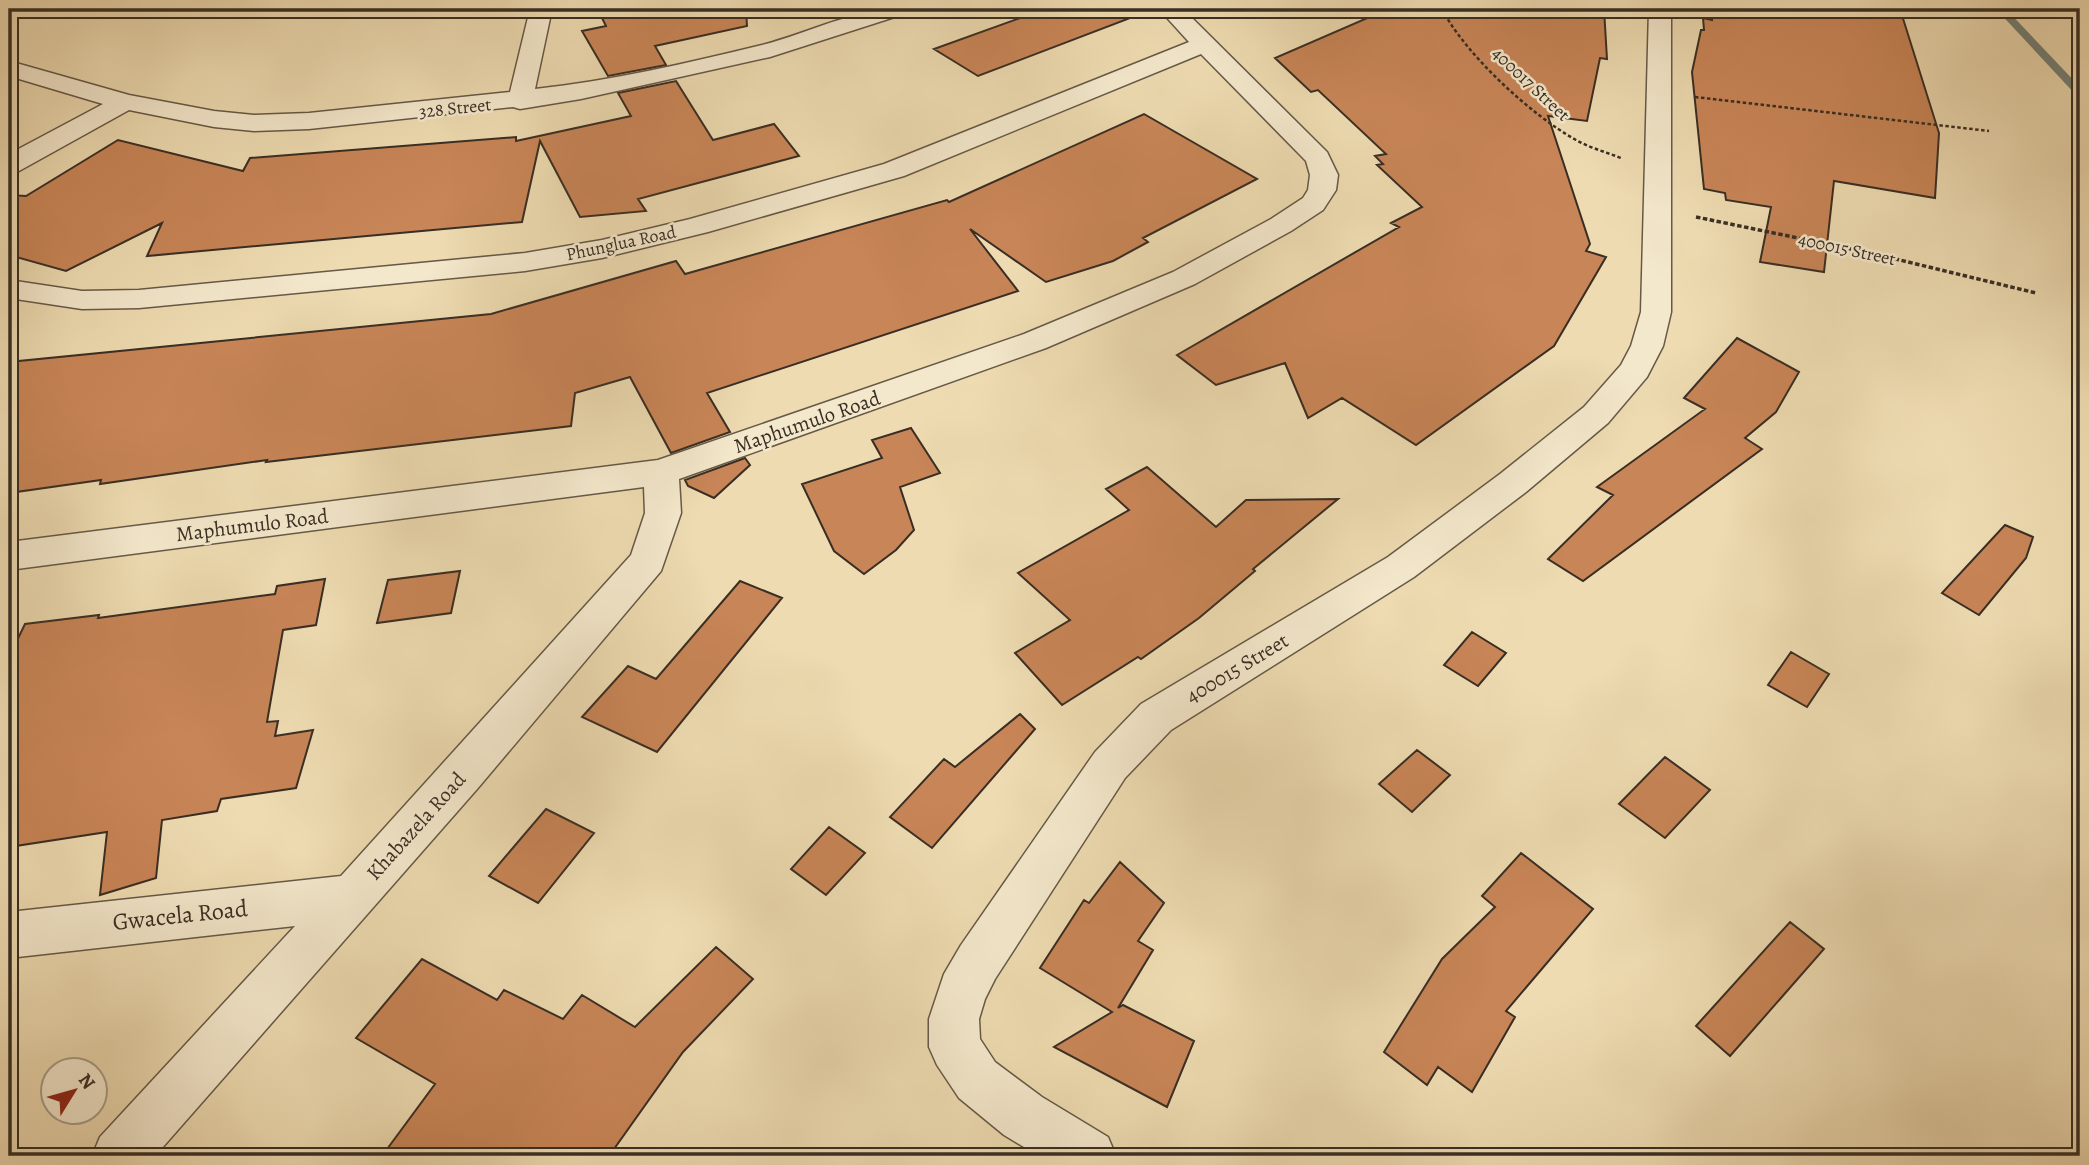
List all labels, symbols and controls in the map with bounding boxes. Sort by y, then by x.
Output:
street label: 400017 Street [1487,42,1575,126]
street label: 328 Street [418,92,492,124]
street label: Phunglua Road [564,220,678,266]
street label: 400015 Street [1796,227,1898,271]
street label: Maphumulo Road [730,384,885,460]
street label: Maphumulo Road [174,502,331,548]
street label: 400015 Street [1180,626,1294,710]
street label: Khabazela Road [360,765,473,886]
street label: Gwacela Road [111,892,249,938]
north arrow [38,1056,108,1126]
text: N [72,1068,101,1095]

